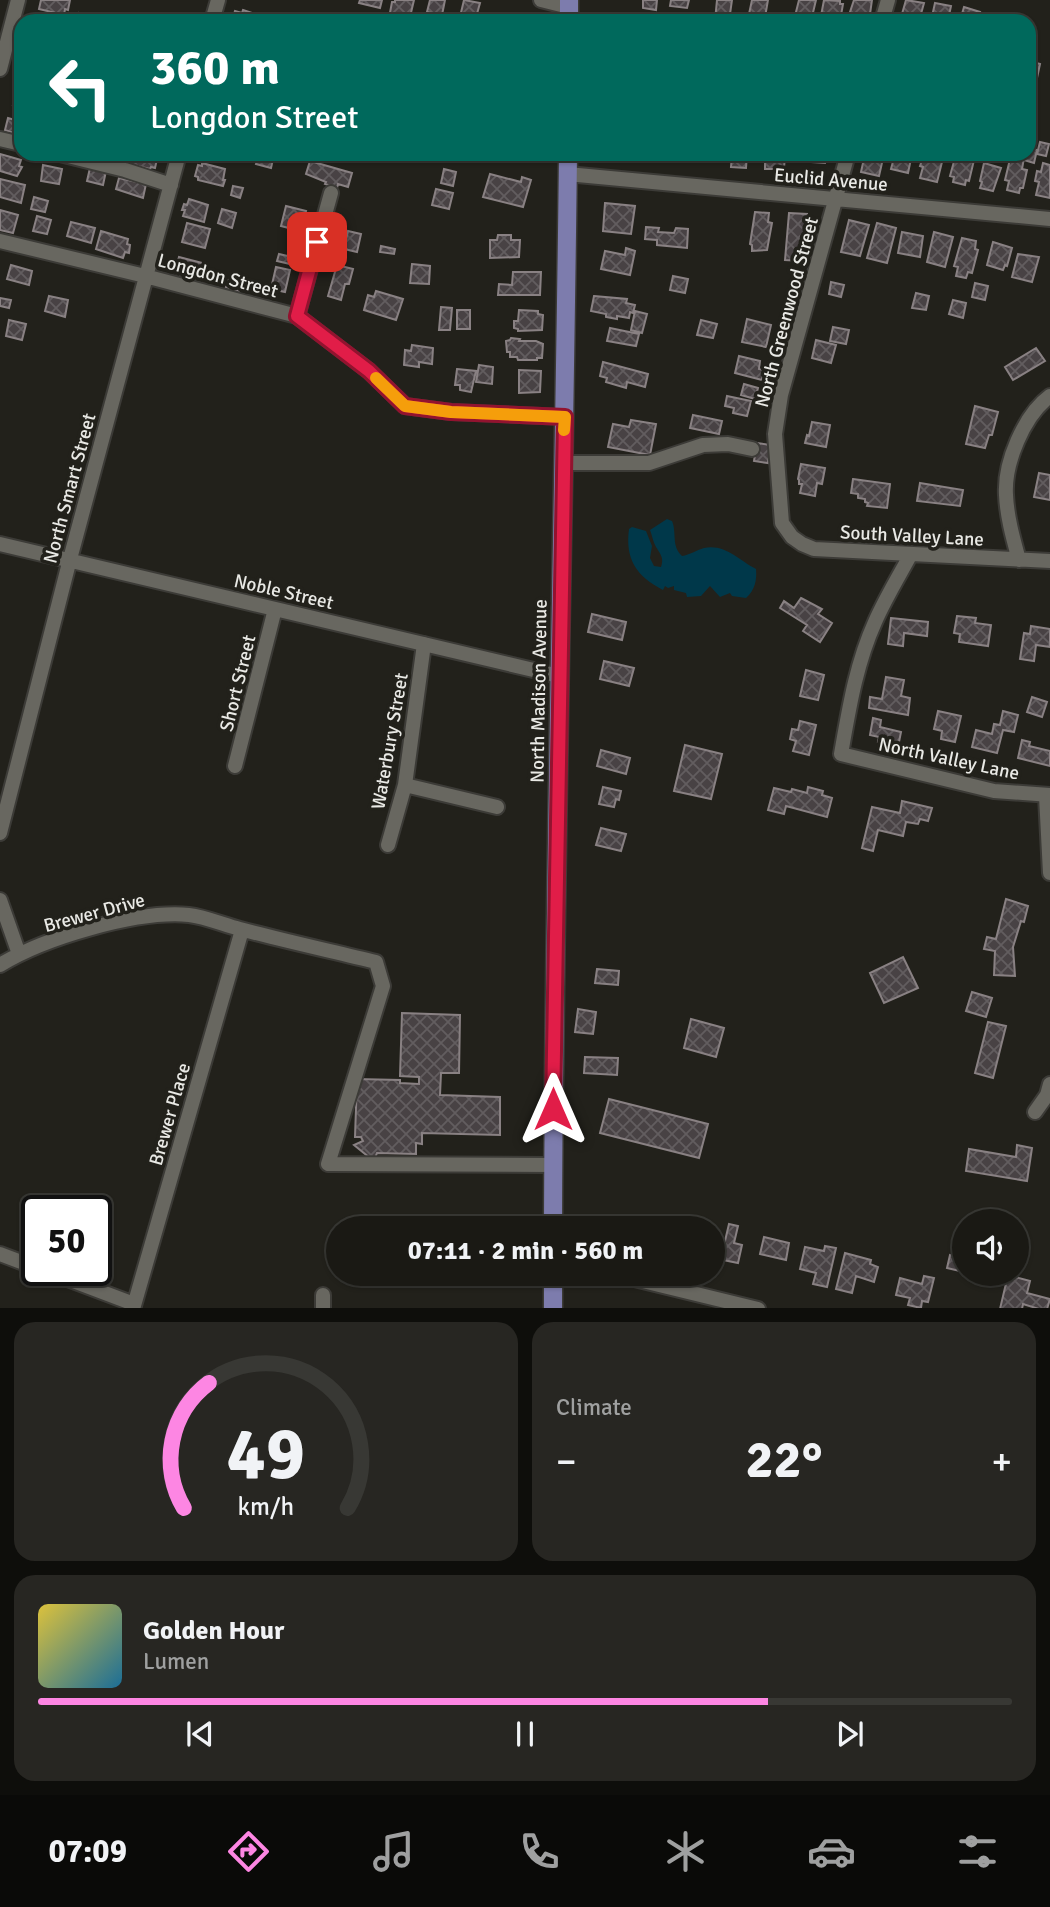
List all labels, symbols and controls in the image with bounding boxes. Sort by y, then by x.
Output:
text: 360 m [150,38,280,98]
icon: left [35,42,126,133]
text: Longdon Street [150,98,358,137]
street label: Euclid Avenue [773,163,889,197]
pin [287,212,347,272]
street label: North Greenwood Street [750,214,824,410]
icon: arrive [298,223,336,261]
street label: Longdon Street [155,248,281,304]
street label: North Smart Street [38,410,102,566]
street label: South Valley Lane [839,520,985,552]
street label: Noble Street [232,569,336,615]
street label: North Madison Avenue [525,599,553,783]
street label: Short Street [214,632,262,734]
street label: Waterbury Street [366,671,414,811]
street label: North Valley Lane [876,732,1021,786]
street label: Brewer Drive [41,888,147,938]
street label: Brewer Place [144,1060,196,1168]
position arrow [516,1072,590,1146]
speed limit sign: 50 [21,1195,112,1286]
map controls [952,1209,1029,1286]
button: sound [952,1209,1029,1286]
text: 07:11 · 2 min · 560 m [408,1235,643,1267]
text: Climate [556,1393,632,1422]
text: 49 [227,1410,305,1499]
text: 22° [746,1428,822,1492]
text: − [556,1438,577,1485]
text: + [991,1438,1012,1485]
text: km/h [238,1490,294,1521]
text: Golden Hour [143,1615,284,1647]
text: Lumen [143,1647,209,1676]
icon: previous [181,1715,219,1753]
icon: pause [506,1715,544,1753]
icon: next [831,1715,869,1753]
icon: directions [224,1827,273,1876]
icon: music [369,1827,418,1876]
icon: phone [515,1827,564,1876]
icon: climate [661,1827,710,1876]
icon: car [807,1827,856,1876]
icon: filters [953,1827,1002,1876]
text: 07:09 [48,1832,127,1871]

